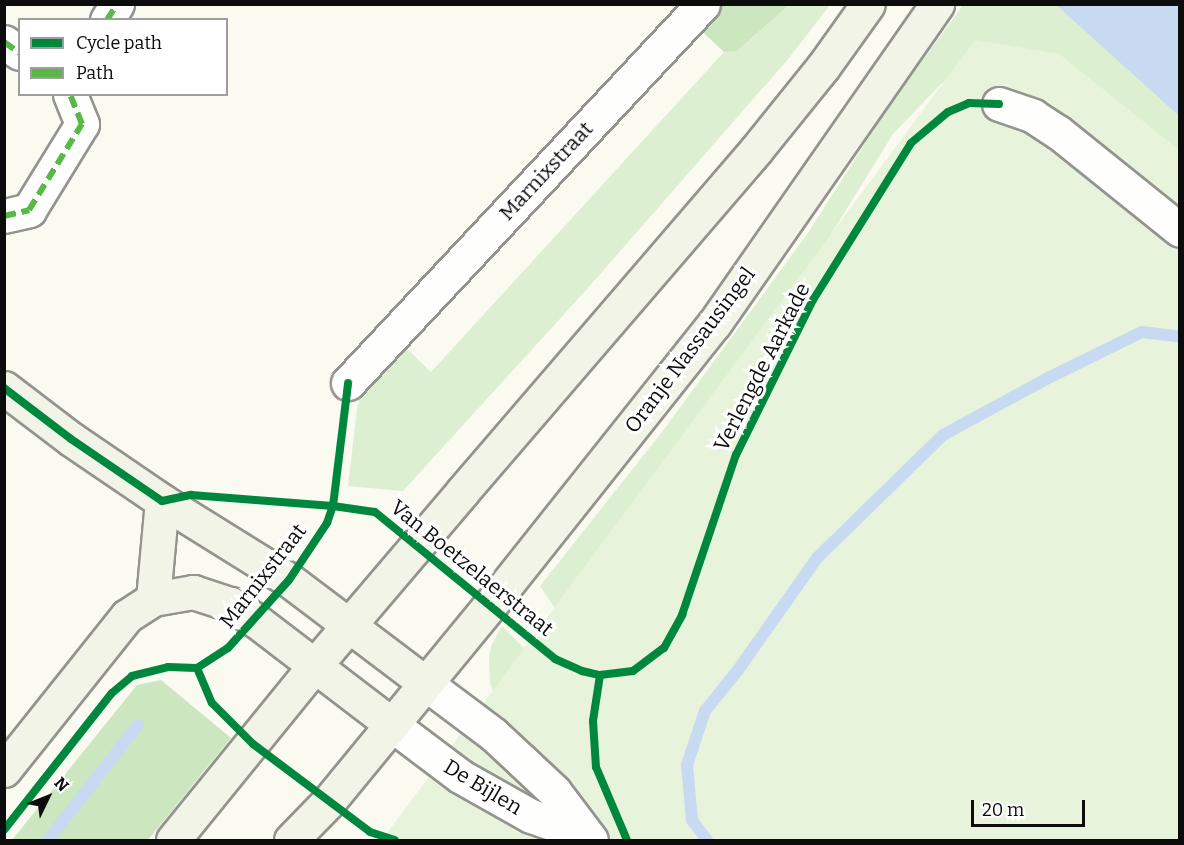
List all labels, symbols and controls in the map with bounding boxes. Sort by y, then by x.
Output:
legend [18,18,228,96]
text: Cycle path [76,32,162,54]
text: Path [76,62,114,84]
street label: Marnixstraat [494,116,598,226]
street label: Oranje Nassausingel [619,262,761,438]
street label: Verlengde Aarkade [709,279,815,455]
street label: Van Boetzelaerstraat [385,495,559,641]
street label: Marnixstraat [214,519,312,633]
street label: De Bijlen [439,754,527,820]
north arrow [18,767,78,827]
text: N [50,773,73,795]
scale bar [974,788,1088,826]
text: 20 m [982,799,1024,821]

